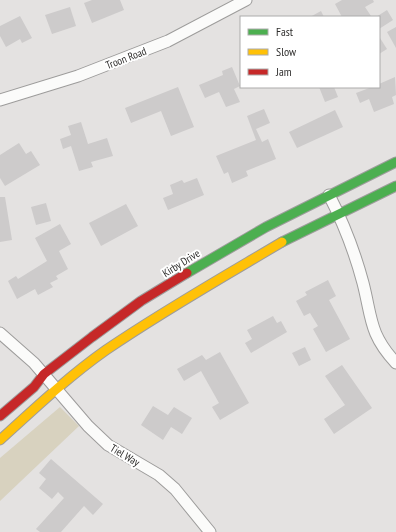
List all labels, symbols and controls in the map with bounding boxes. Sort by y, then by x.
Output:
legend [240,16,380,88]
text: Fast [276,24,294,39]
street label: Troon Road [104,44,149,72]
text: Slow [276,44,297,59]
text: Jam [275,64,292,79]
street label: Kirby Drive [160,246,203,280]
street label: Tiel Way [108,441,143,470]

